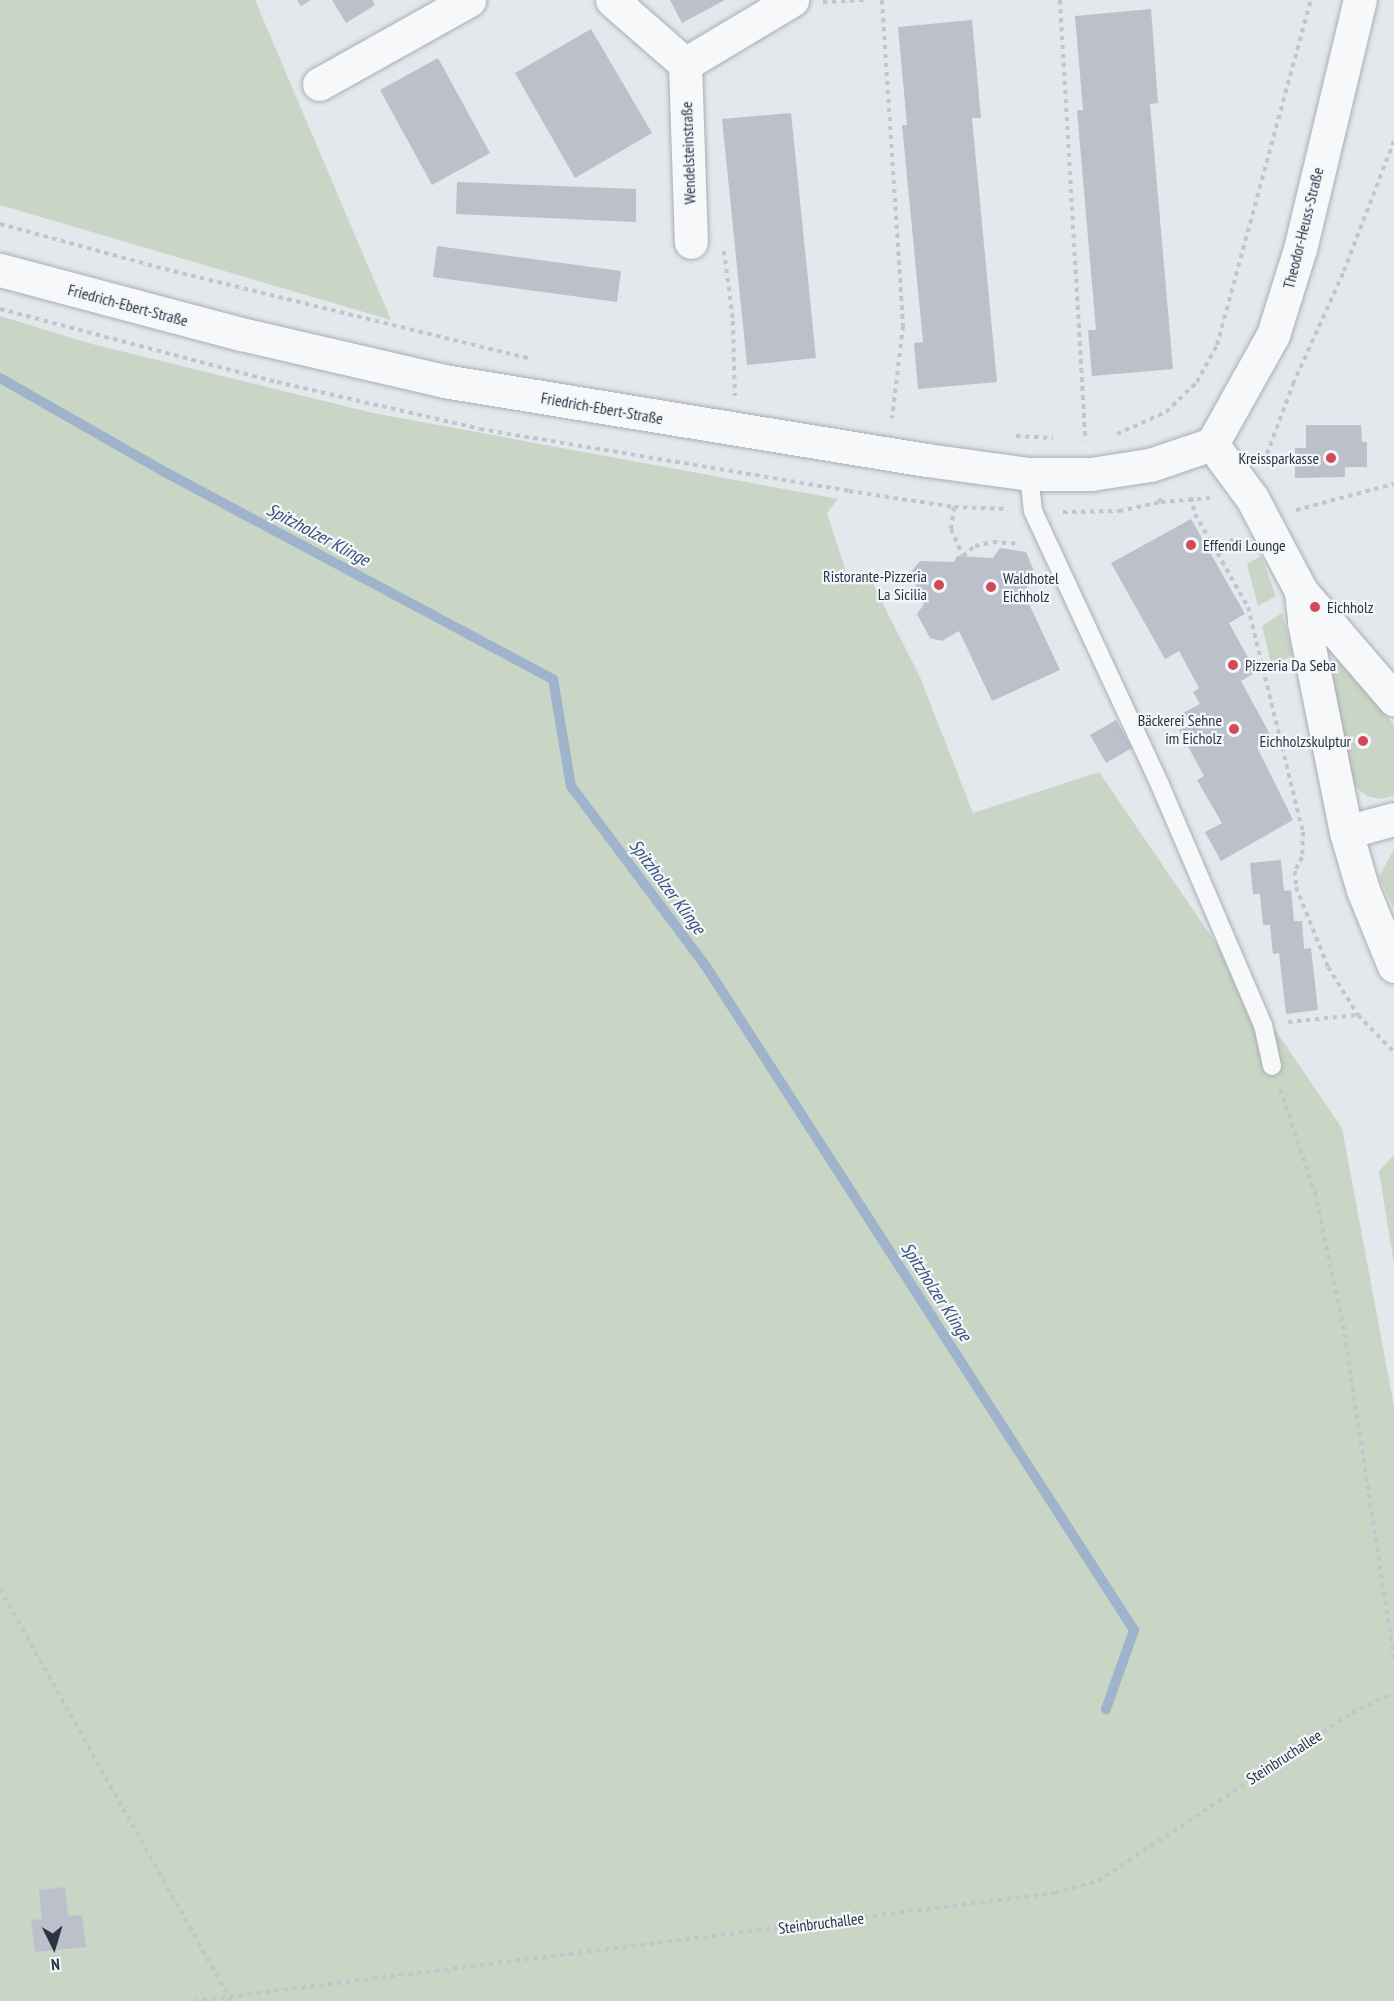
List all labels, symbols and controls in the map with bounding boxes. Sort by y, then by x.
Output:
street label: Wendelsteinstraße [677,101,699,205]
street label: Theodor-Heuss-Straße [1279,165,1327,291]
street label: Friedrich-Ebert-Straße [66,280,190,330]
street label: Friedrich-Ebert-Straße [539,388,665,428]
place label: Kreissparkasse [1238,448,1319,468]
marker: Kreissparkasse [1324,451,1338,465]
water label: Spitzholzer Klinge [263,499,373,571]
place label: Effendi Lounge [1203,535,1286,555]
marker: Effendi Lounge [1184,538,1198,552]
place label: Ristorante-Pizzeria La Sicilia [823,566,927,604]
place label: Waldhotel Eichholz [1003,568,1059,606]
marker: Ristorante-Pizzeria La Sicilia [932,578,946,592]
marker: Waldhotel Eichholz [984,580,998,594]
place label: Eichholz [1327,597,1374,617]
marker: Eichholz [1308,600,1322,614]
place label: Pizzeria Da Seba [1245,655,1336,675]
marker: Pizzeria Da Seba [1226,658,1240,672]
place label: Bäckerei Sehne im Eicholz [1138,710,1222,748]
marker: Bäckerei Sehne im Eicholz [1227,722,1241,736]
place label: Eichholzskulptur [1260,731,1351,751]
marker: Eichholzskulptur [1356,734,1370,748]
water label: Spitzholzer Klinge [624,835,710,939]
water label: Spitzholzer Klinge [896,1239,976,1345]
street label: Steinbruchallee [1243,1725,1325,1789]
street label: Steinbruchallee [777,1908,865,1938]
north arrow [24,1917,84,1977]
text: N [50,1955,61,1975]

